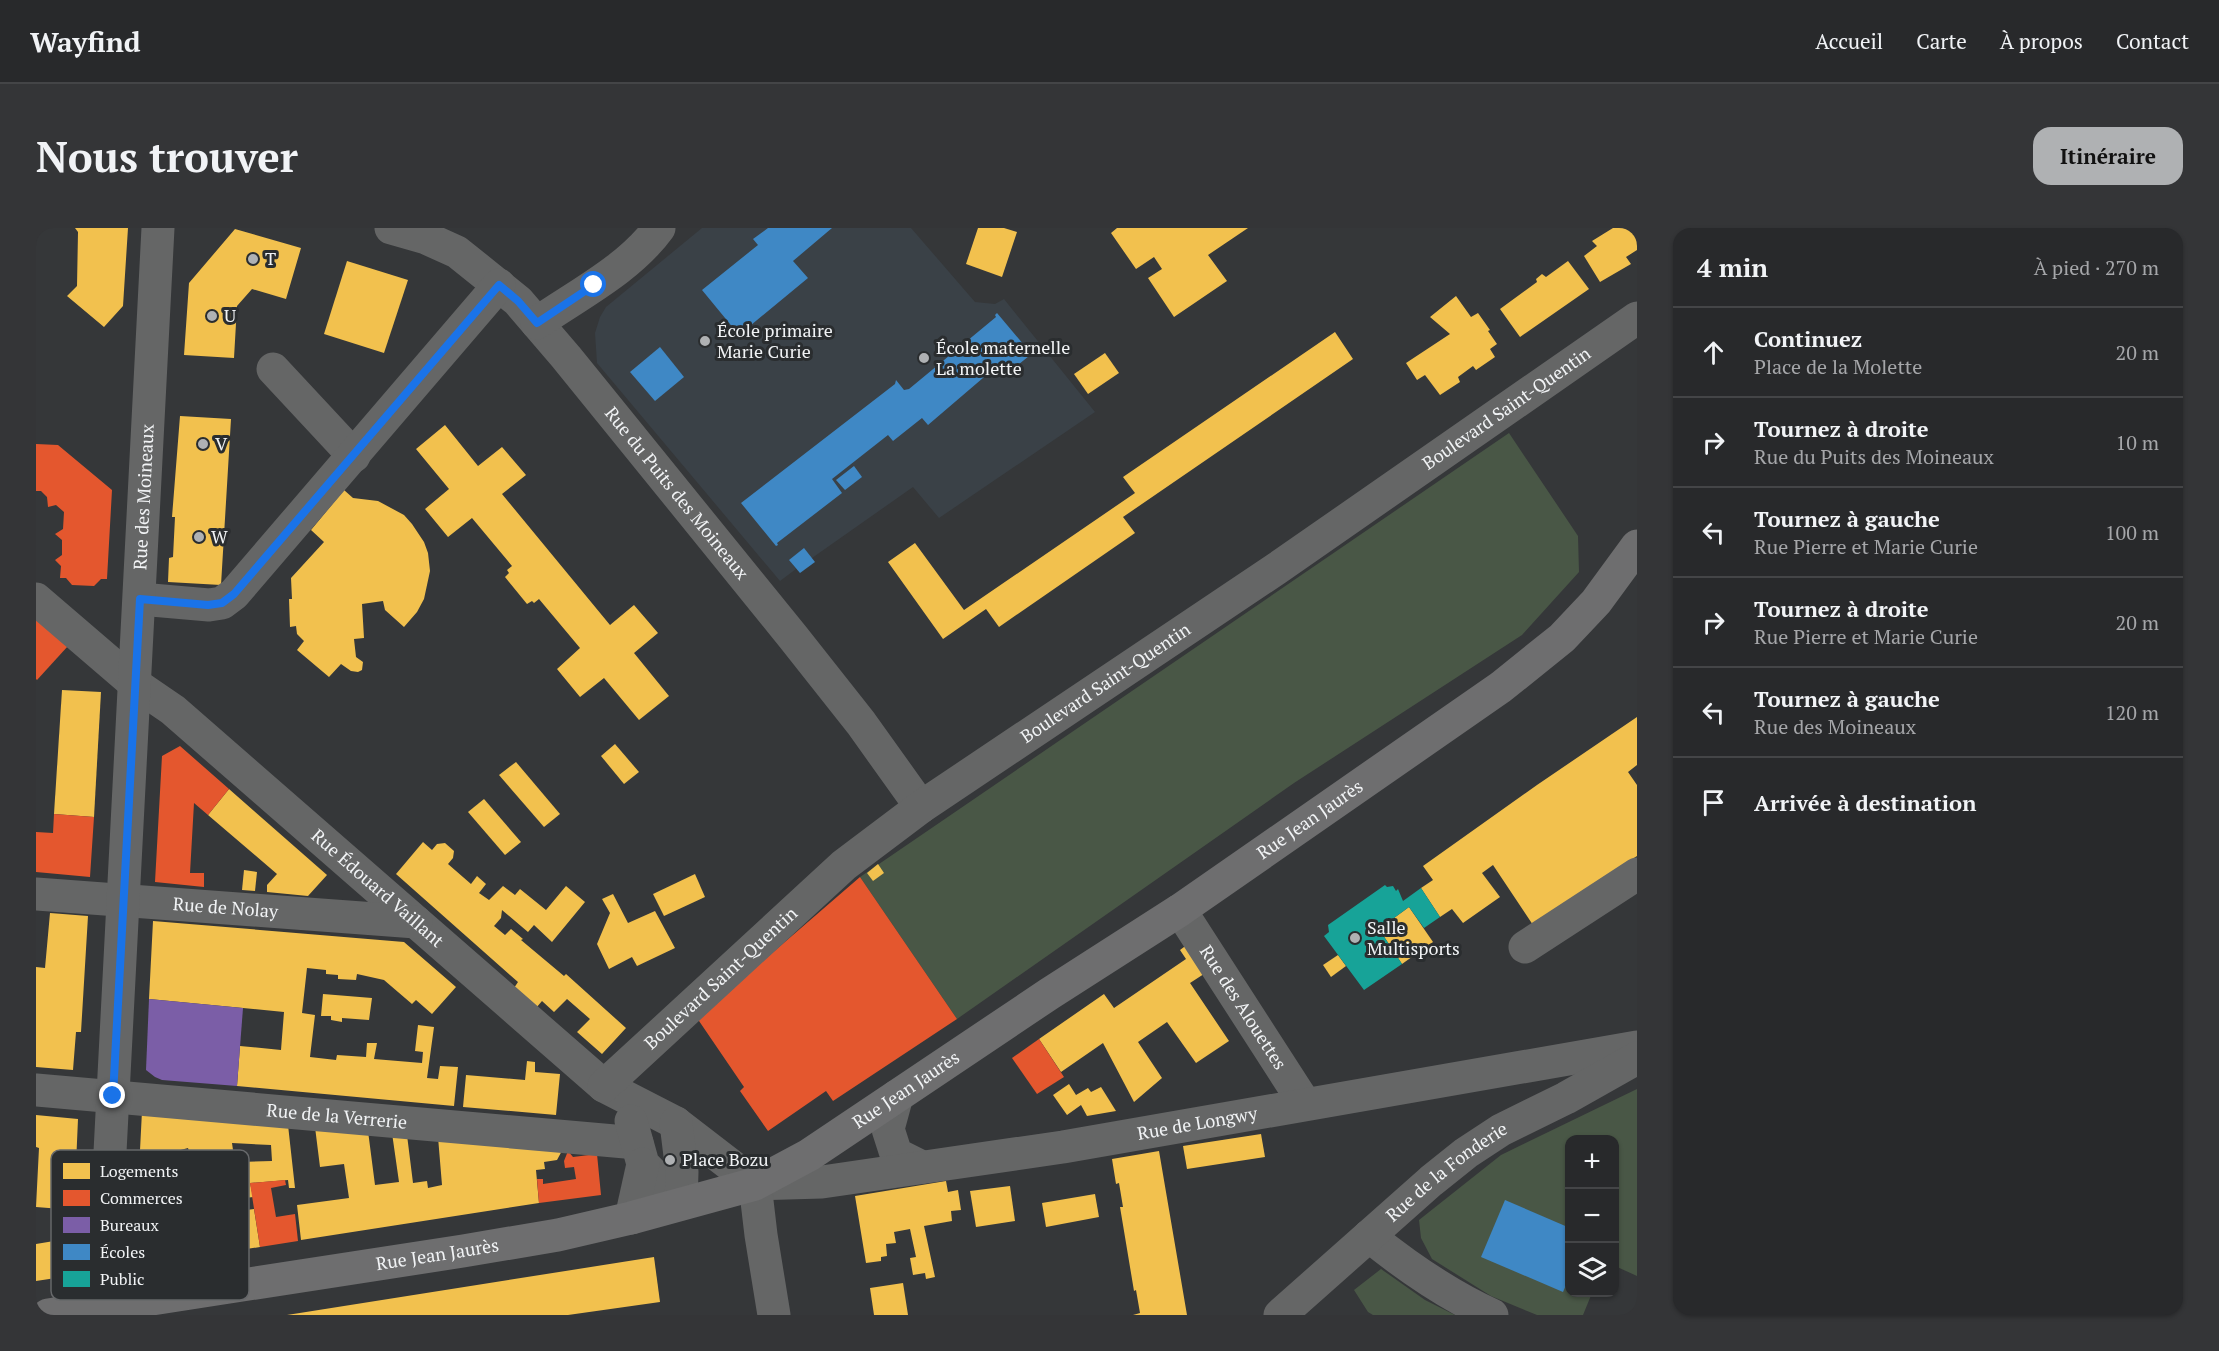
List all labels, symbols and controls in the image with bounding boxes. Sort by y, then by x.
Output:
text: Wayfind [30,23,141,60]
text: Accueil [1815,27,1883,55]
text: Carte [1916,27,1967,55]
text: À propos [2000,27,2083,55]
text: Contact [2116,27,2189,55]
button: Itinéraire [2033,127,2183,185]
text: Nous trouver [36,128,298,184]
place label: T [265,246,276,270]
text: 4 min [1697,250,1768,284]
marker: T [246,252,260,266]
text: À pied · 270 m [2034,254,2159,281]
route start [580,271,606,297]
place label: U [224,303,236,327]
marker: U [205,309,219,323]
place label: École primaire Marie Curie [717,318,833,363]
text: Continuez [1754,324,1862,353]
marker: École primaire Marie Curie [698,334,712,348]
place label: École maternelle La molette [936,335,1070,380]
icon: ahead [1697,336,1730,369]
text: 20 m [2116,339,2159,366]
street label: Boulevard Saint-Quentin [1417,341,1595,475]
marker: École maternelle La molette [917,351,931,365]
text: Place de la Molette [1754,353,1922,380]
street label: Rue du Puits des Moineaux [600,401,755,585]
text: Tournez à droite [1754,414,1929,443]
street label: Rue des Moineaux [127,423,159,571]
icon: right [1697,426,1730,459]
text: 10 m [2116,429,2159,456]
place label: V [215,431,228,455]
marker: V [196,437,210,451]
text: Rue du Puits des Moineaux [1754,443,1994,470]
text: Tournez à gauche [1754,504,1940,533]
icon: left [1697,516,1730,549]
text: 100 m [2105,519,2159,546]
place label: W [211,524,228,548]
marker: W [192,530,206,544]
text: Rue Pierre et Marie Curie [1754,533,1978,560]
text: Tournez à droite [1754,594,1929,623]
icon: right [1697,606,1730,639]
text: 20 m [2116,609,2159,636]
street label: Boulevard Saint-Quentin [1015,617,1195,748]
text: Rue Pierre et Marie Curie [1754,623,1978,650]
text: Tournez à gauche [1754,684,1940,713]
icon: left [1697,696,1730,729]
text: 120 m [2105,699,2159,726]
text: Rue des Moineaux [1754,713,1916,740]
street label: Rue Jean Jaurès [1252,774,1367,864]
icon: arrive [1697,786,1730,819]
text: Arrivée à destination [1754,788,1976,817]
street label: Rue Édouard Vaillant [307,823,450,952]
street label: Rue de Nolay [172,891,280,923]
street label: Boulevard Saint-Quentin [639,901,802,1054]
place label: Salle Multisports [1367,915,1460,960]
marker: Salle Multisports [1348,931,1362,945]
street label: Rue des Alouettes [1195,940,1293,1074]
street label: Rue Jean Jaurès [847,1045,964,1134]
route end [99,1082,125,1108]
street label: Rue de la Verrerie [266,1097,408,1134]
street label: Rue de Longwy [1135,1100,1260,1145]
street label: Rue de la Fonderie [1380,1116,1511,1226]
map controls [1565,1135,1619,1297]
button: + [1565,1135,1619,1189]
place label: Place Bozu [682,1147,769,1171]
legend [51,1150,249,1300]
marker: Place Bozu [663,1153,677,1167]
text: Logements [100,1160,178,1182]
text: Commerces [100,1187,183,1209]
button: − [1565,1189,1619,1243]
text: Bureaux [100,1214,159,1236]
street label: Rue Jean Jaurès [374,1232,500,1275]
text: Écoles [100,1241,145,1263]
button: layers [1565,1243,1619,1297]
text: Public [100,1268,145,1290]

